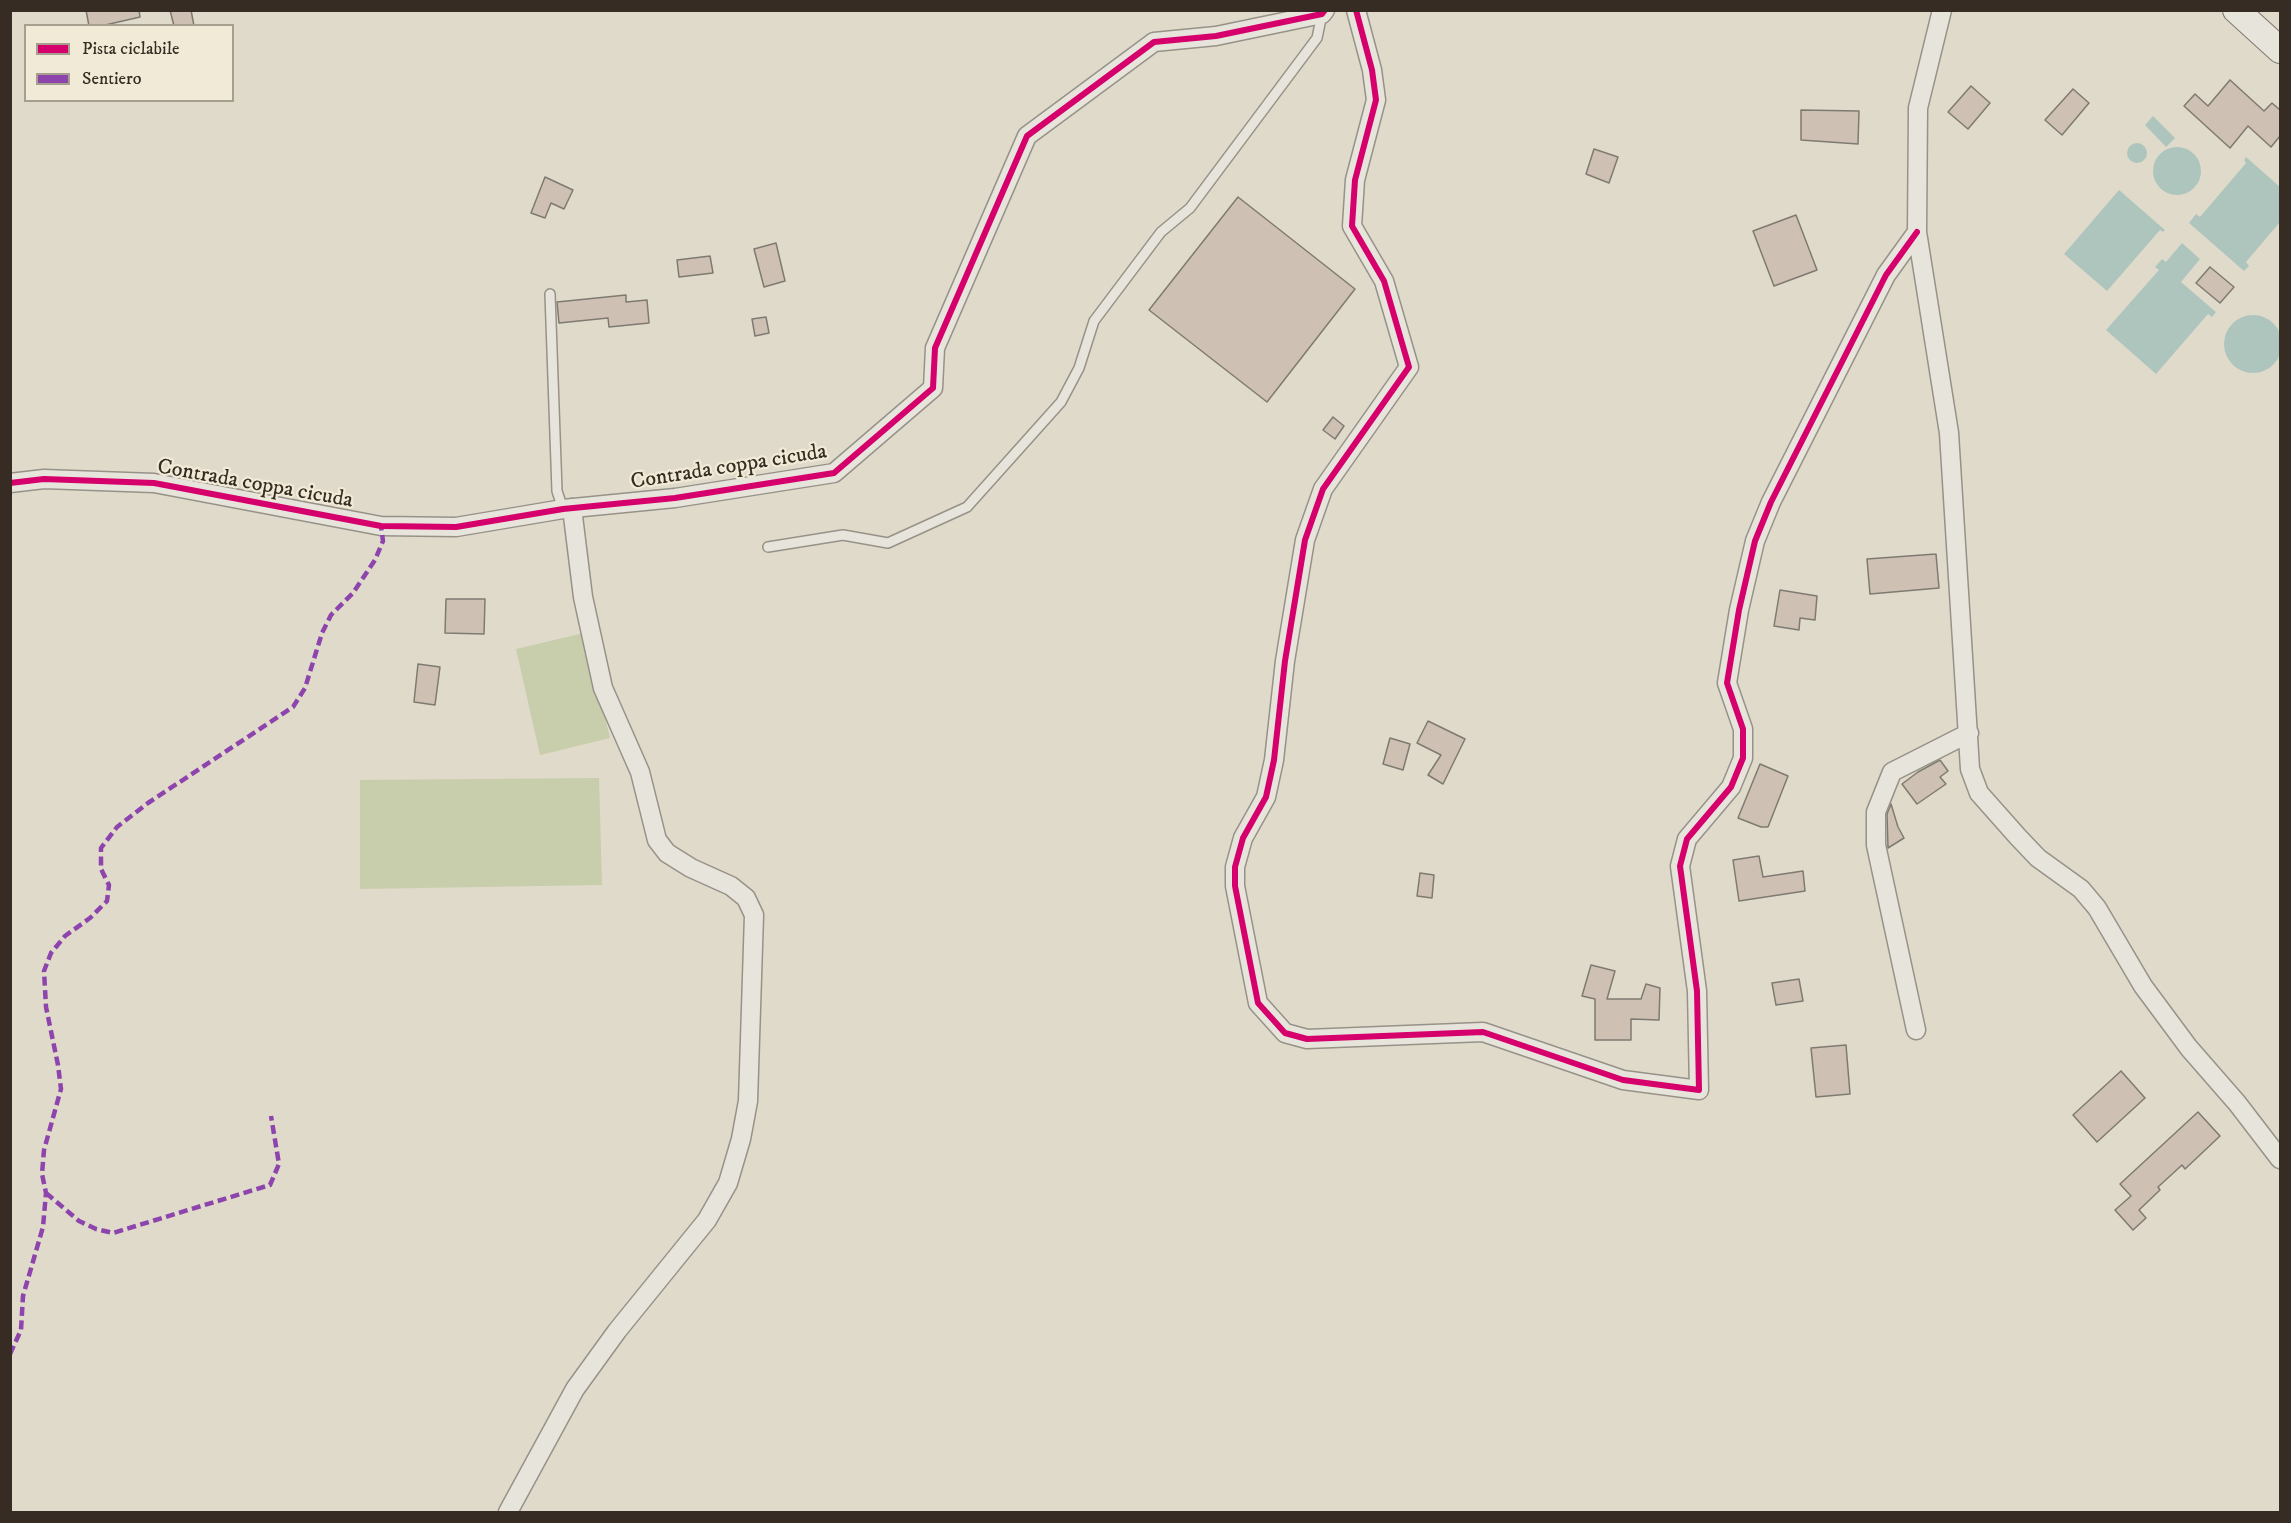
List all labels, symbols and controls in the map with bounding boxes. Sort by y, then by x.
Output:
legend [24,24,234,102]
text: Pista ciclabile [82,38,179,60]
text: Sentiero [82,68,142,90]
street label: Contrada coppa cicuda [629,439,829,497]
street label: Contrada coppa cicuda [155,455,355,515]

